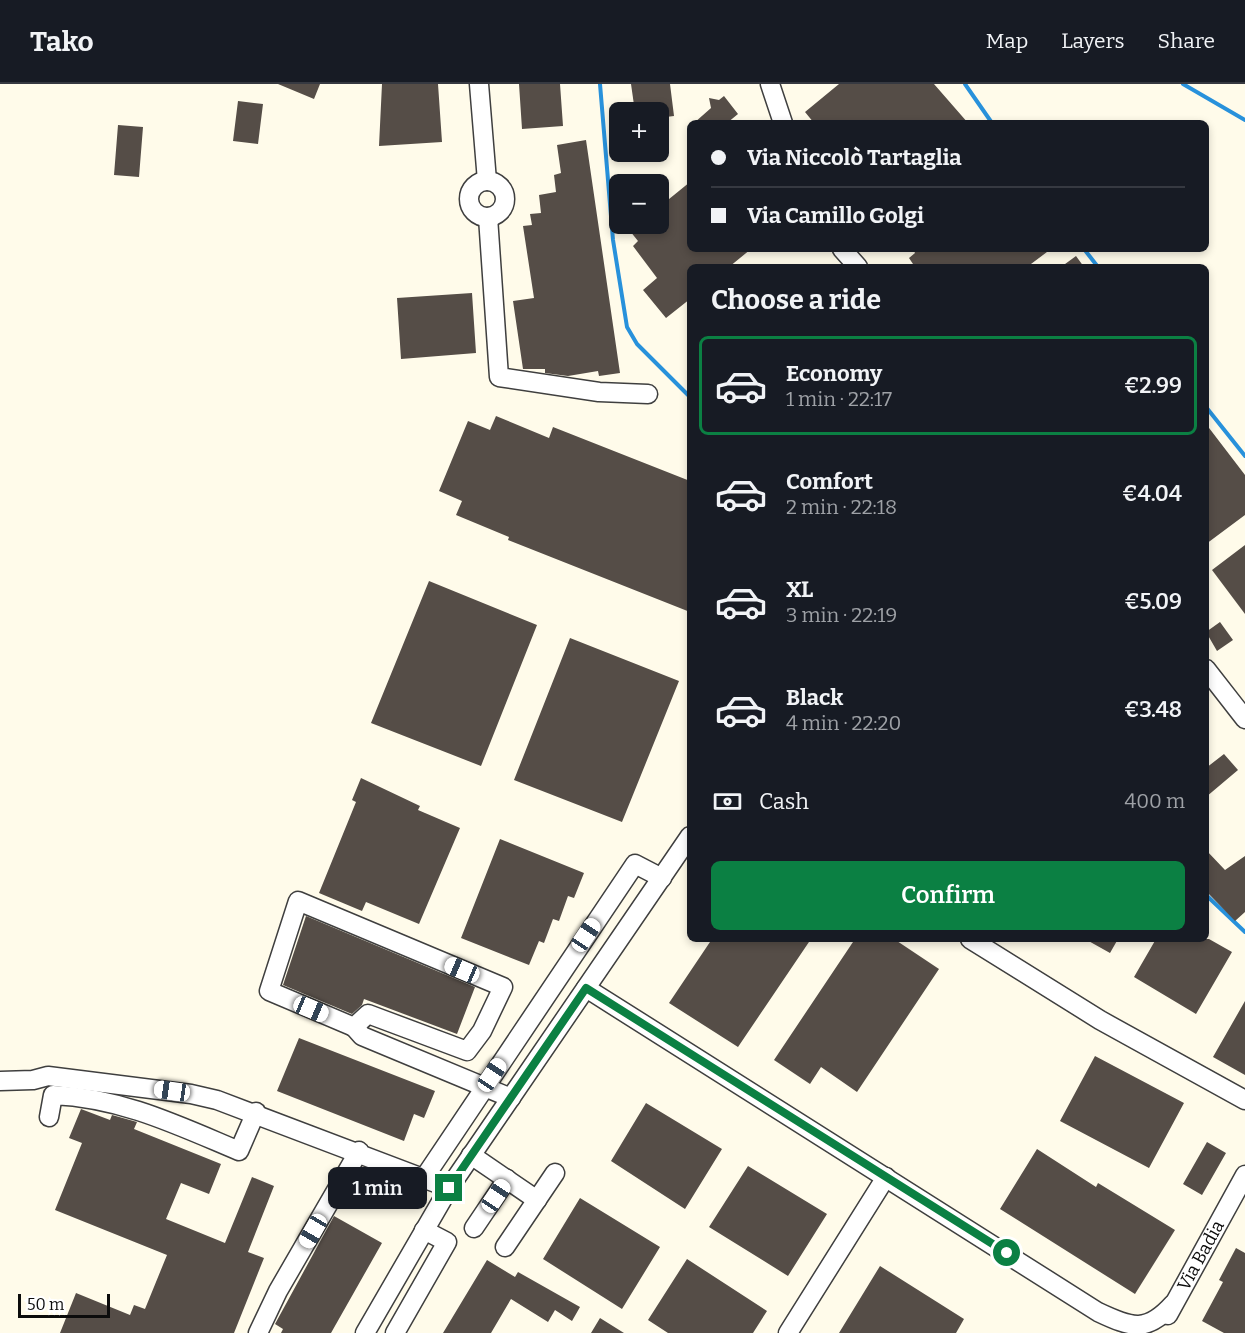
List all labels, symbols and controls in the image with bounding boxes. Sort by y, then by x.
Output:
text: Tako [30,25,94,58]
text: Map [986,28,1028,54]
text: Layers [1061,28,1125,54]
text: Share [1158,28,1215,54]
map controls [609,102,669,234]
button: + [609,102,669,162]
text: Via Niccolò Tartaglia [747,144,962,171]
button: − [609,174,669,234]
text: Via Camillo Golgi [747,202,924,229]
text: Choose a ride [711,284,881,316]
icon: car [714,359,768,413]
text: Economy [786,360,882,387]
text: €2.99 [1124,372,1182,399]
text: 1 min · 22:17 [786,387,892,411]
icon: car [714,467,768,521]
text: Comfort [786,468,873,495]
text: €4.04 [1122,480,1182,507]
text: 2 min · 22:18 [786,495,897,519]
icon: car [714,575,768,629]
text: XL [786,576,813,603]
text: €5.09 [1124,588,1182,615]
text: 3 min · 22:19 [786,603,897,627]
icon: car [714,683,768,737]
text: Black [786,684,843,711]
text: €3.48 [1124,696,1182,723]
text: 4 min · 22:20 [786,711,901,735]
icon: cash [711,785,744,818]
text: Cash [759,788,809,815]
text: 400 m [1125,789,1185,813]
button: Confirm [711,861,1185,930]
car [568,915,604,955]
car [442,955,482,985]
car [291,994,331,1024]
car [474,1055,510,1095]
car [153,1080,191,1102]
callout: 1 min [329,1167,428,1209]
route end [435,1174,462,1201]
text: 1 min [352,1176,403,1200]
car [478,1176,514,1216]
car [296,1211,330,1251]
street label: Via Badia [1173,1216,1229,1294]
route start [993,1239,1020,1266]
scale bar [18,1291,110,1318]
text: 50 m [27,1295,64,1314]

